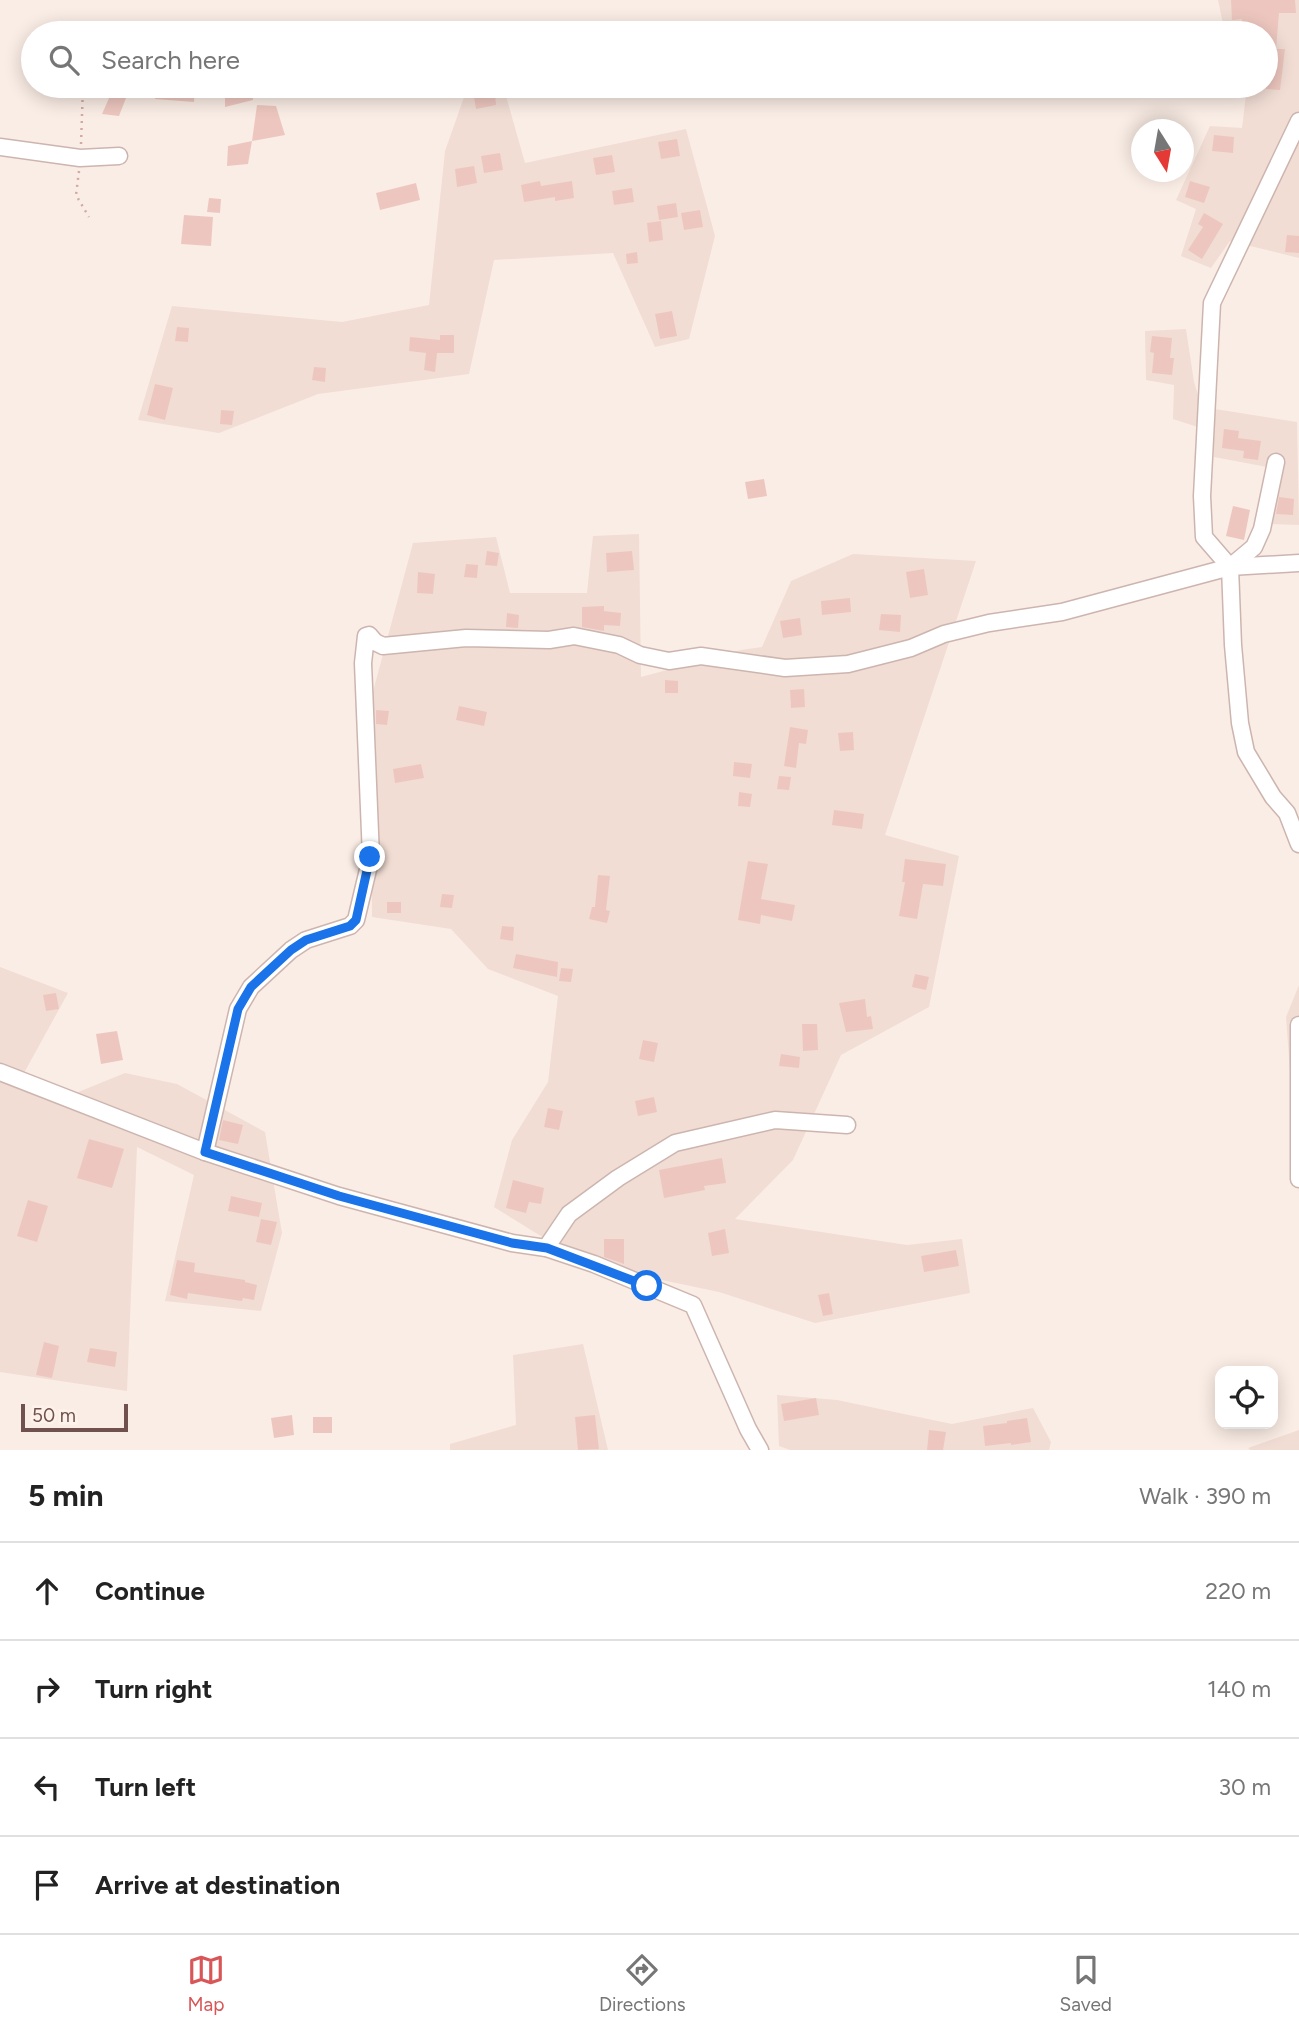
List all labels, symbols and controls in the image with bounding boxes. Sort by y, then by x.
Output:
search box [21,21,1278,98]
icon: search [45,41,83,79]
text: Search here [101,44,240,76]
north arrow [1131,119,1194,182]
route end [354,841,385,872]
route start [631,1270,662,1301]
map controls [1215,1366,1278,1429]
button: locate [1215,1366,1278,1429]
scale bar [21,1401,128,1433]
text: 50 m [32,1404,76,1427]
text: 5 min [28,1477,104,1514]
text: Walk · 390 m [1139,1482,1271,1510]
icon: ahead [28,1572,66,1610]
text: Continue [95,1575,205,1607]
text: 220 m [1205,1577,1271,1605]
icon: right [28,1670,66,1708]
text: Turn right [95,1673,212,1705]
text: 140 m [1207,1675,1271,1703]
icon: left [28,1768,66,1806]
text: Turn left [95,1771,196,1803]
text: 30 m [1218,1773,1271,1801]
icon: arrive [28,1866,66,1904]
text: Arrive at destination [95,1869,340,1901]
tab: Map [187,1951,225,2016]
tab: Directions [599,1951,686,2016]
tab: Saved [1060,1951,1112,2016]

